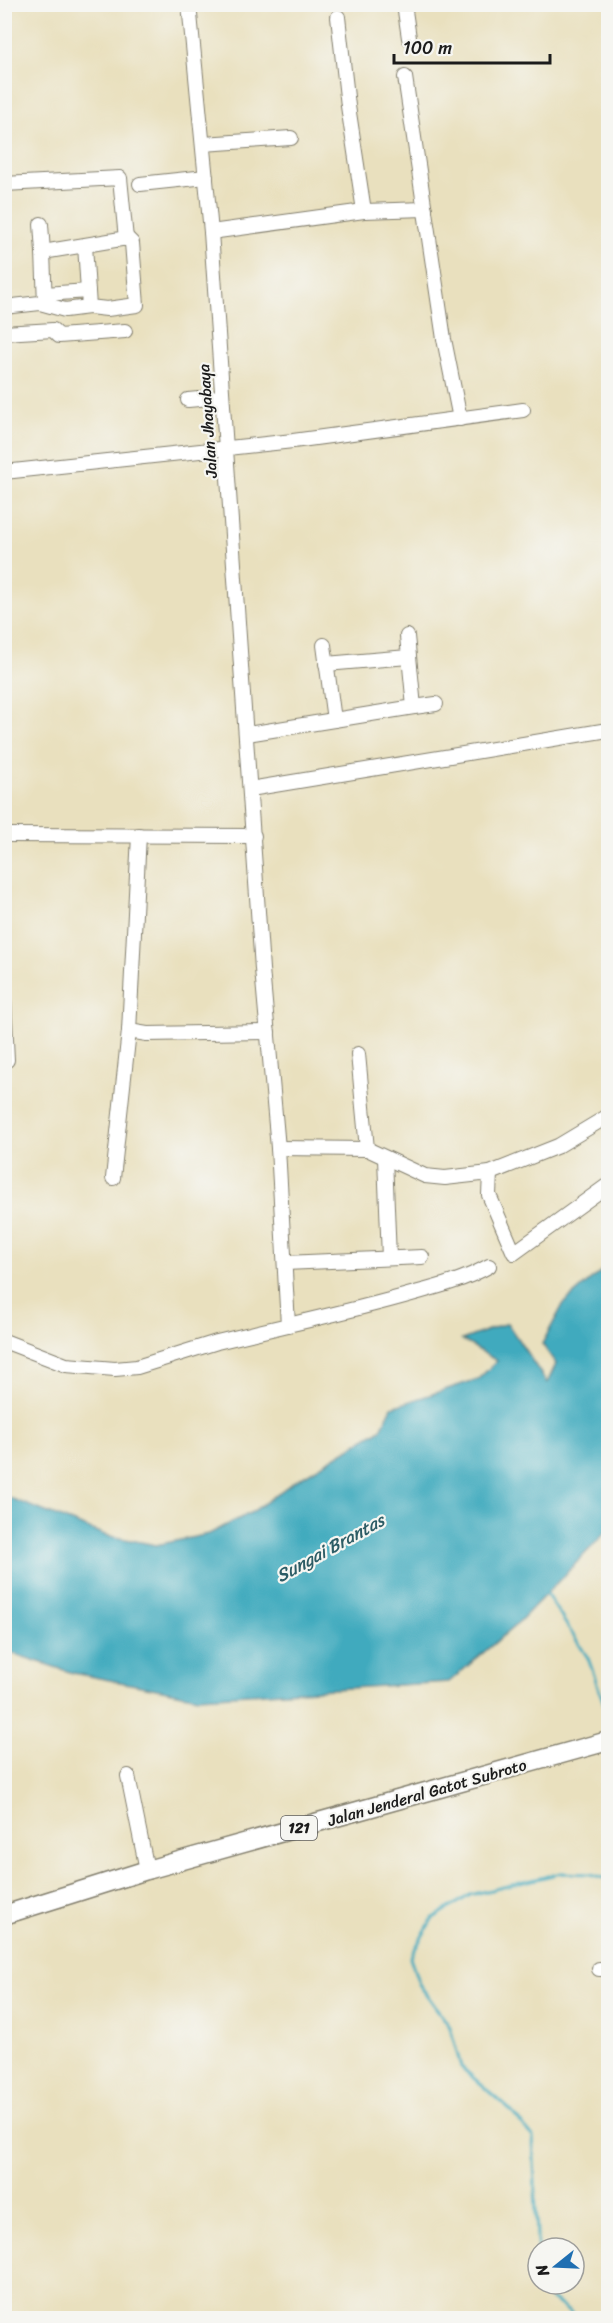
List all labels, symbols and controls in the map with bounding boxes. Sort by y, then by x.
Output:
scale bar [394,27,550,65]
text: 100 m [403,32,452,64]
street label: Jalan Jhayabaya [189,363,226,480]
water label: Sungai Brantas [270,1504,393,1591]
street label: Jalan Jenderal Gatot Subroto [323,1750,530,1835]
road number: 121 [281,1816,317,1840]
north arrow [526,2236,586,2296]
text: N [526,2260,558,2281]

